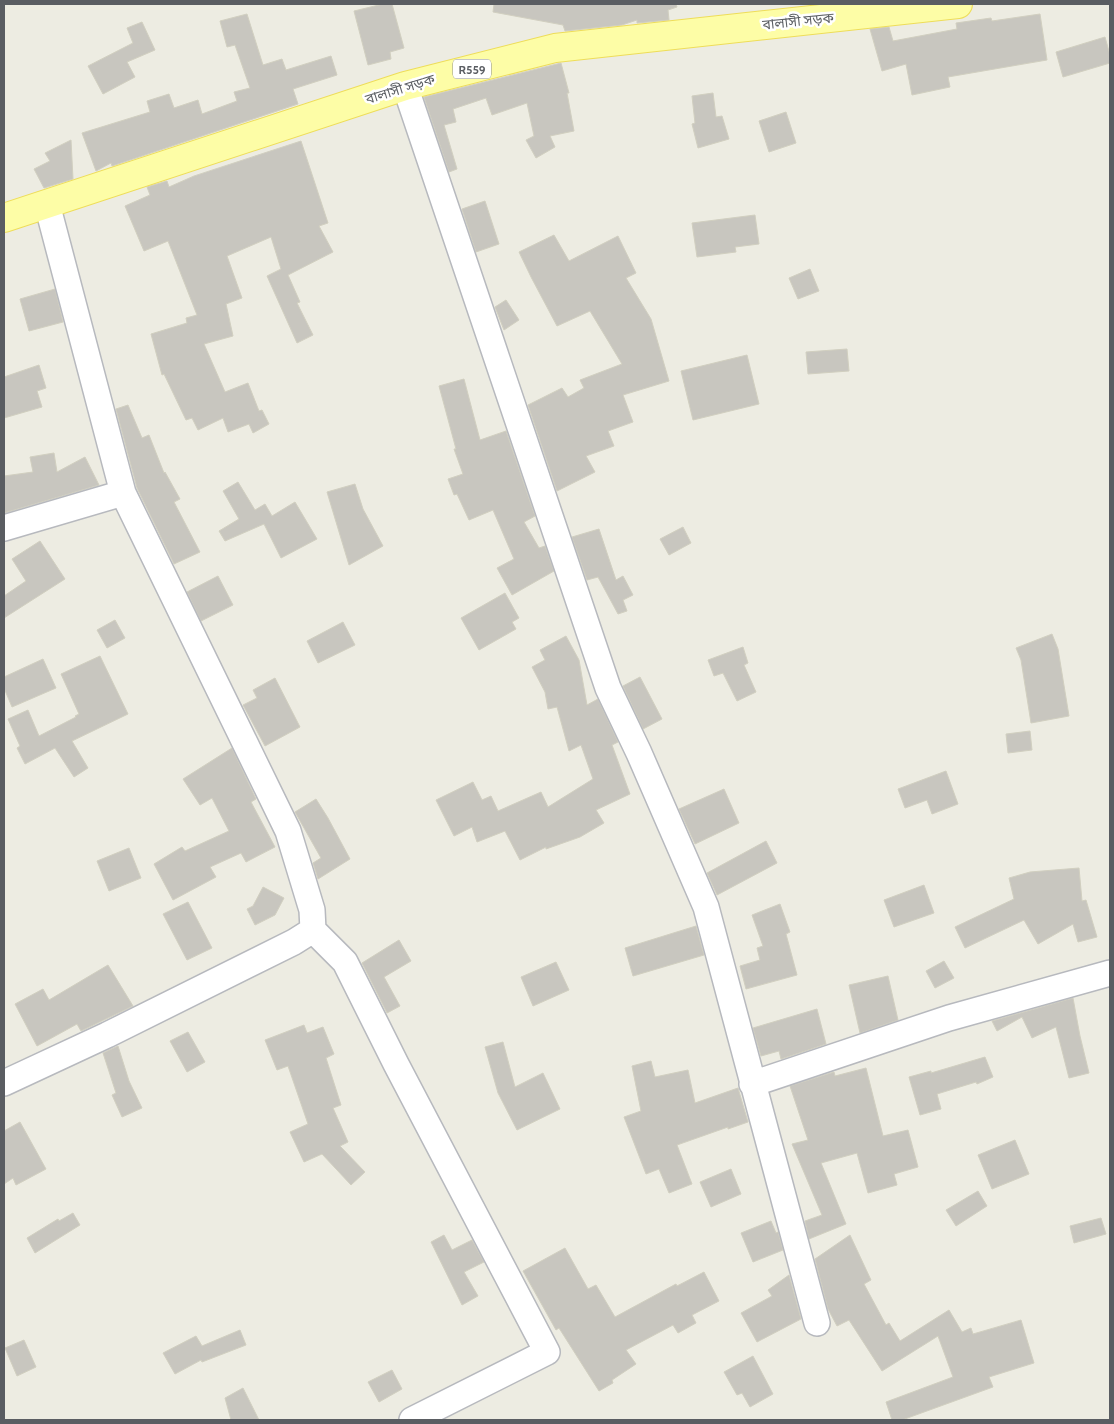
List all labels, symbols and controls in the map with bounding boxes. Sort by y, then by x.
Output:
street label: বালাসী সড়ক [760,8,835,34]
road number: R559 [453,60,491,78]
street label: বালাসী সড়ক [362,70,438,108]

